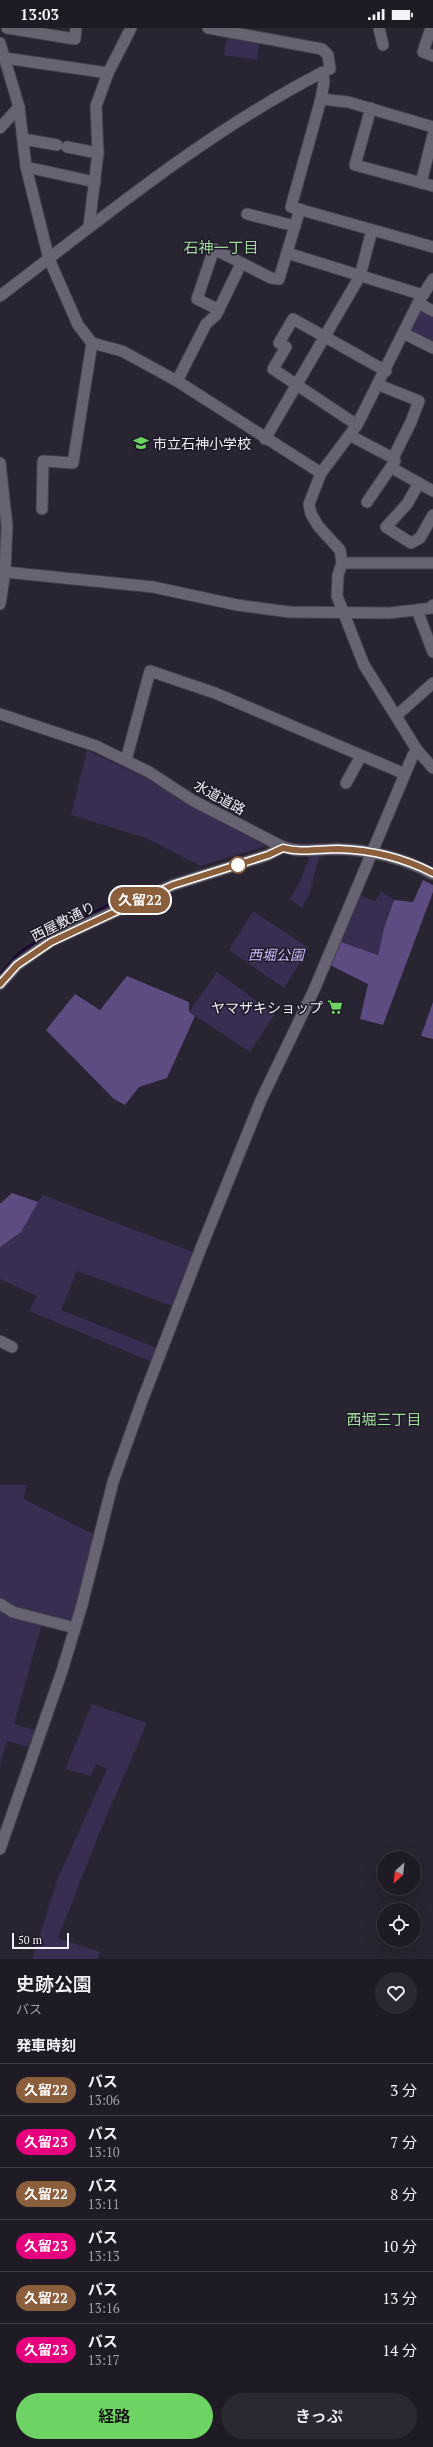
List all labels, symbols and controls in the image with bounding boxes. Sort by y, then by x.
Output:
text: 13:03 [20,4,59,24]
district label: 石神一丁目 [183,237,259,257]
school or university icon: 市立石神小学校 [132,434,150,452]
place label: 市立石神小学校 [153,434,251,453]
street label: 水道道路 [191,775,249,819]
unlabelled marker [229,856,247,874]
line badge: 久留22 [112,887,168,913]
text: 久留22 [118,890,162,909]
street label: 西屋敷通り [28,897,98,945]
park label: 西堀公園 [248,945,306,964]
place label: ヤマザキショップ [211,998,323,1017]
supermarket icon: ヤマザキショップ [326,998,344,1016]
district label: 西堀三丁目 [346,1409,422,1429]
north arrow [377,1851,421,1895]
map controls [377,1851,421,1947]
button: locate [377,1903,421,1947]
scale bar [12,1931,69,1950]
text: 50 m [18,1933,42,1947]
text: 史跡公園 [16,1971,92,1996]
button: heart [375,1972,417,2014]
text: バス [16,2000,42,2018]
text: 発車時刻 [16,2035,76,2055]
text: バス [88,2071,118,2091]
text: 久留22 [24,2080,68,2099]
text: 3 分 [390,2080,417,2100]
text: 13:06 [88,2091,120,2109]
text: バス [88,2123,118,2143]
text: 久留23 [24,2132,68,2151]
text: 7 分 [390,2132,417,2152]
text: 13:10 [88,2143,120,2161]
text: バス [88,2175,118,2195]
text: 久留22 [24,2184,68,2203]
text: 8 分 [390,2184,417,2204]
text: 13:11 [88,2195,120,2213]
text: バス [88,2227,118,2247]
text: 久留23 [24,2236,68,2255]
text: 10 分 [382,2236,417,2256]
text: 13:13 [88,2247,120,2265]
text: バス [88,2279,118,2299]
text: 久留22 [24,2288,68,2307]
text: 13 分 [382,2288,417,2308]
text: 13:16 [88,2299,120,2317]
text: バス [88,2331,118,2351]
text: 久留23 [24,2340,68,2359]
text: 14 分 [382,2340,417,2360]
text: 13:17 [88,2351,120,2369]
button: 経路 [16,2393,213,2439]
button: きっぷ [221,2393,417,2439]

